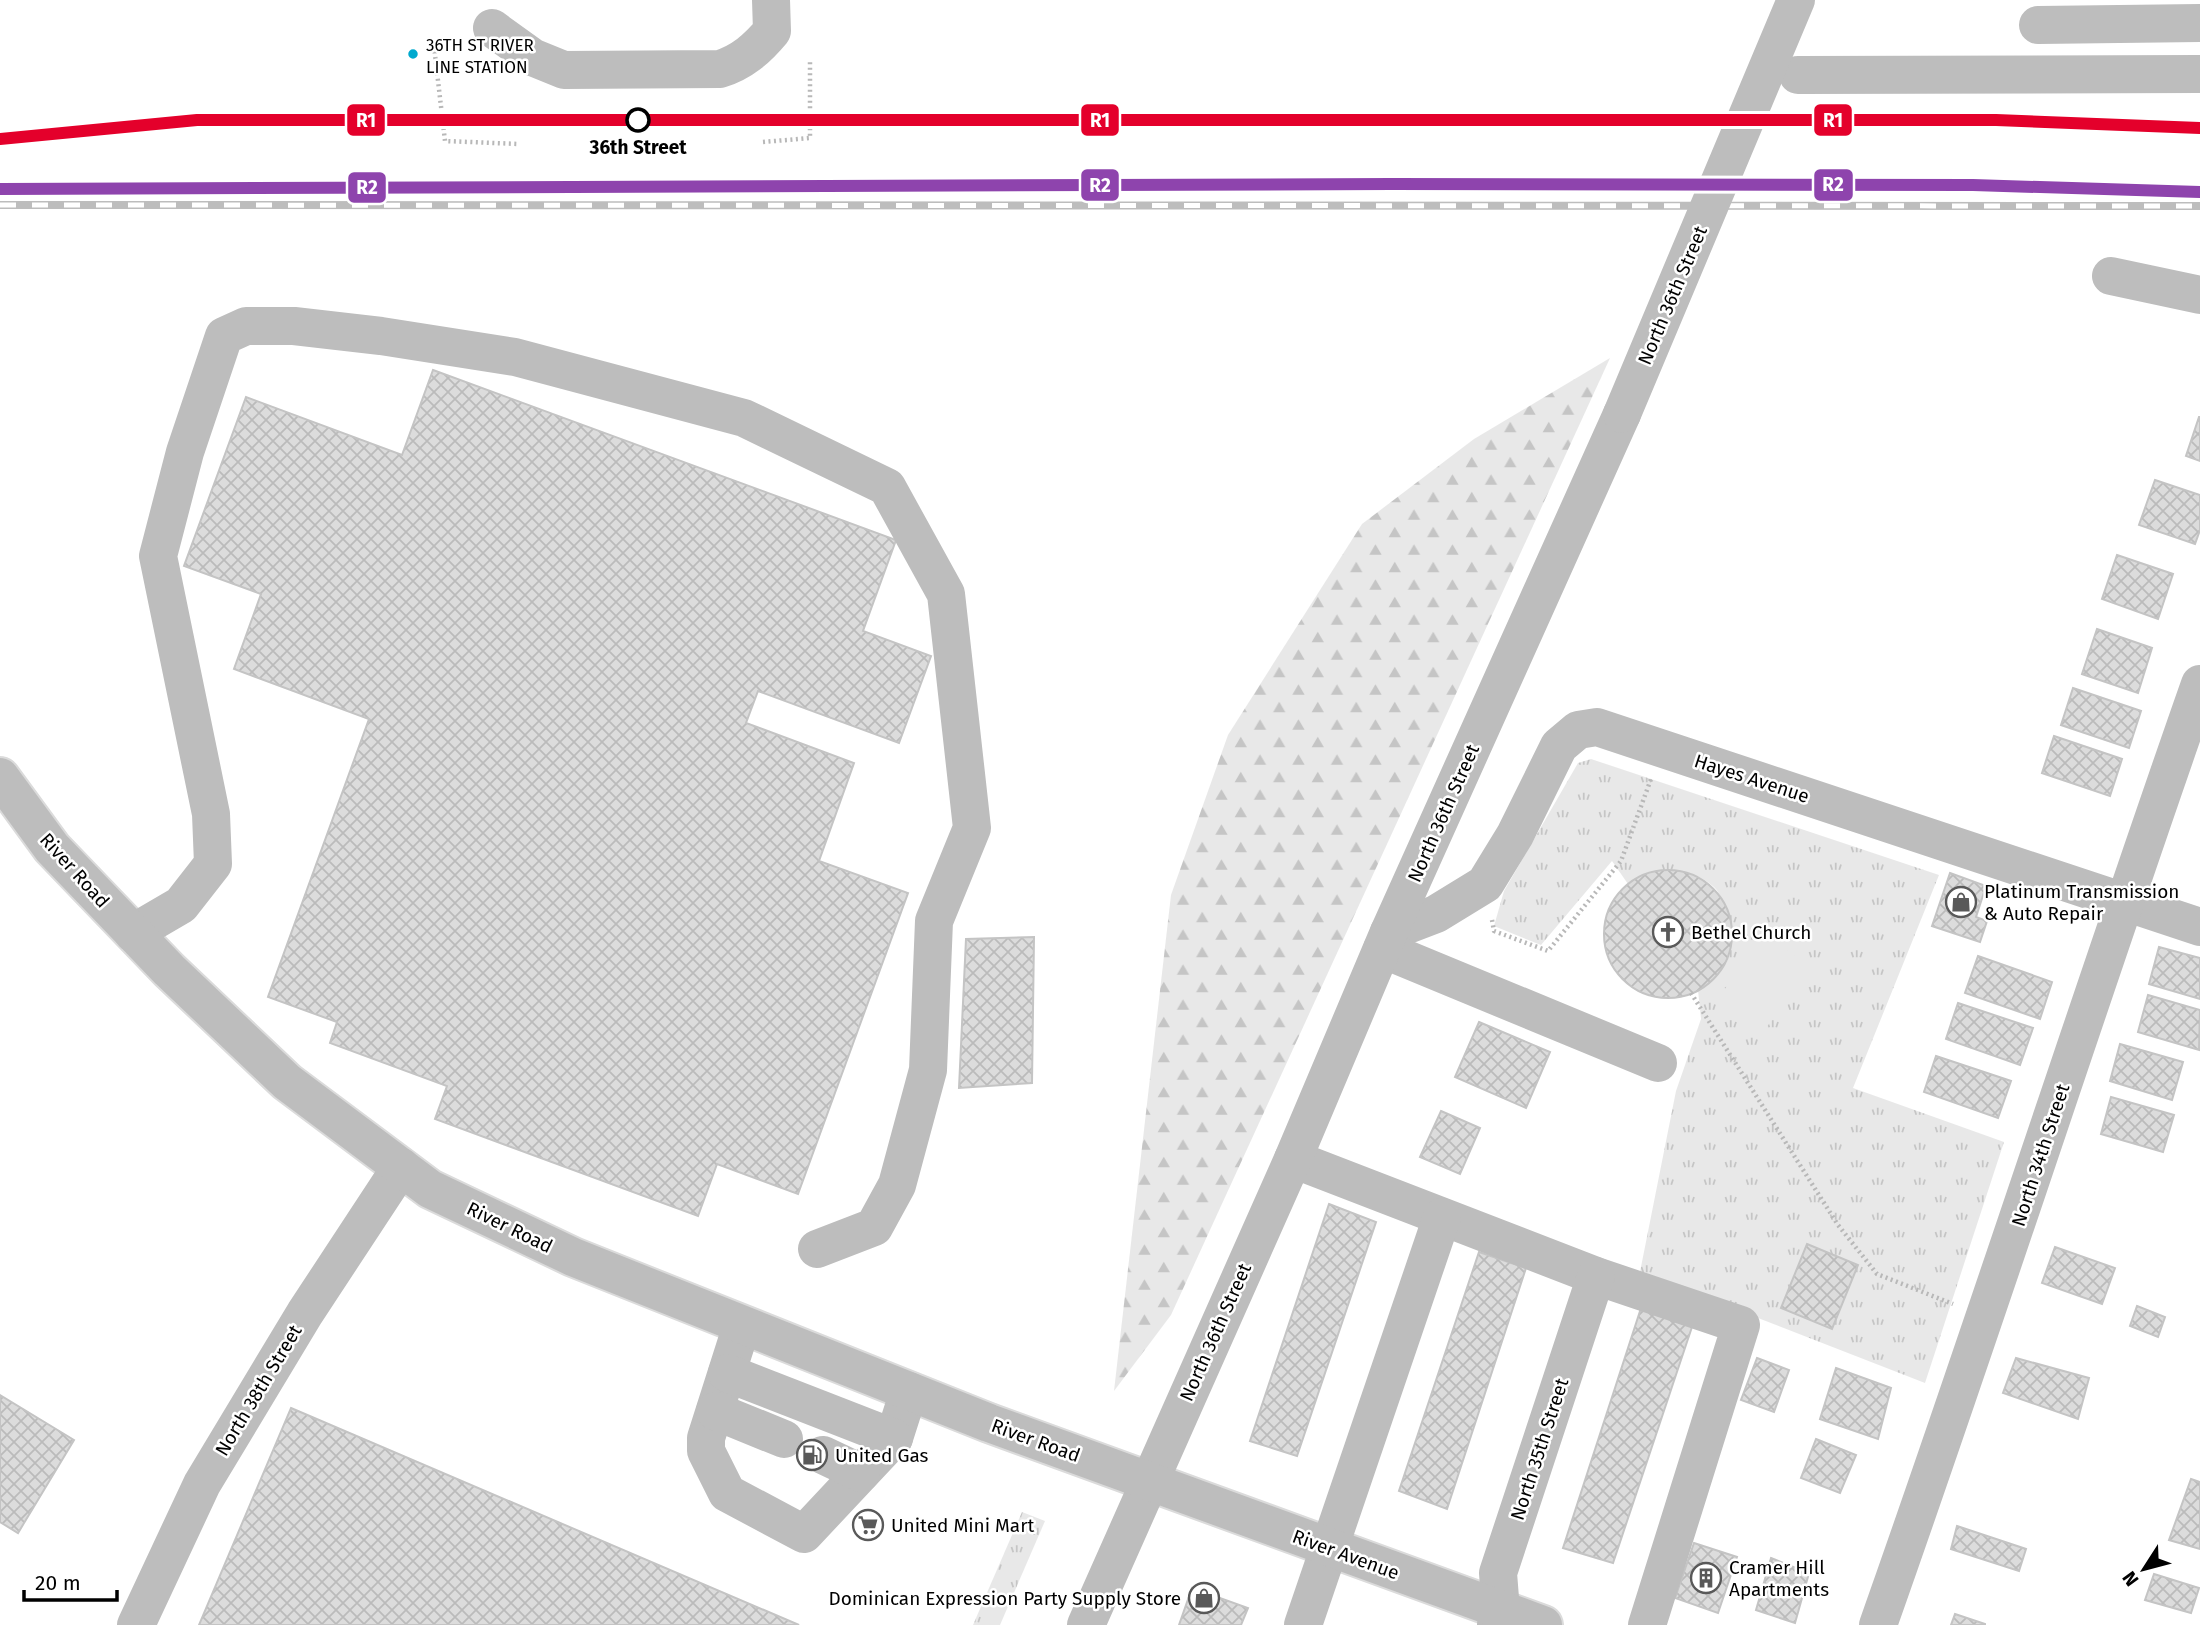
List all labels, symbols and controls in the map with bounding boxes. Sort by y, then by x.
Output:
place label: 36TH ST RIVER LINE STATION [426,35,534,78]
marker: 36TH ST RIVER LINE STATION [406,47,420,61]
line badge: R1 [346,103,386,137]
line badge: R1 [1080,103,1120,137]
line badge: R1 [1813,103,1853,137]
marker: 36th Street [626,108,650,132]
text: R1 [356,109,376,132]
text: R1 [1090,109,1110,132]
text: R1 [1823,109,1843,132]
place label: 36th Street [589,136,687,159]
line badge: R2 [1080,168,1120,202]
line badge: R2 [1813,168,1854,202]
line badge: R2 [347,171,387,204]
text: R2 [1822,173,1844,196]
text: R2 [1089,174,1111,197]
text: R2 [356,176,378,199]
street label: North 36th Street [1633,222,1712,368]
street label: North 36th Street [1403,741,1484,886]
street label: Hayes Avenue [1691,749,1812,808]
street label: River Road [35,828,114,912]
place label: Platinum Transmission & Auto Repair [1984,880,2179,925]
shop icon: Platinum Transmission & Auto Repair [1944,885,1978,919]
church icon: Bethel Church [1651,915,1685,949]
place label: Bethel Church [1691,921,1811,944]
street label: North 34th Street [2007,1081,2074,1229]
street label: River Road [463,1197,556,1258]
street label: North 36th Street [1175,1260,1256,1405]
street label: North 38th Street [210,1320,307,1460]
street label: North 35th Street [1506,1375,1573,1523]
street label: River Road [988,1414,1083,1467]
fuel station icon: United Gas [795,1438,829,1472]
place label: United Gas [835,1444,929,1467]
supermarket icon: United Mini Mart [851,1508,885,1542]
place label: United Mini Mart [891,1514,1035,1537]
street label: River Avenue [1289,1525,1402,1584]
north arrow [2109,1534,2179,1604]
place label: Cramer Hill Apartments [1729,1556,1829,1601]
scale bar [24,1558,117,1602]
building icon: Cramer Hill Apartments [1689,1561,1723,1595]
text: N [2118,1567,2144,1591]
text: 20 m [35,1570,81,1596]
shop icon: Dominican Expression Party Supply Store [1187,1581,1221,1615]
place label: Dominican Expression Party Supply Store [828,1587,1181,1610]

